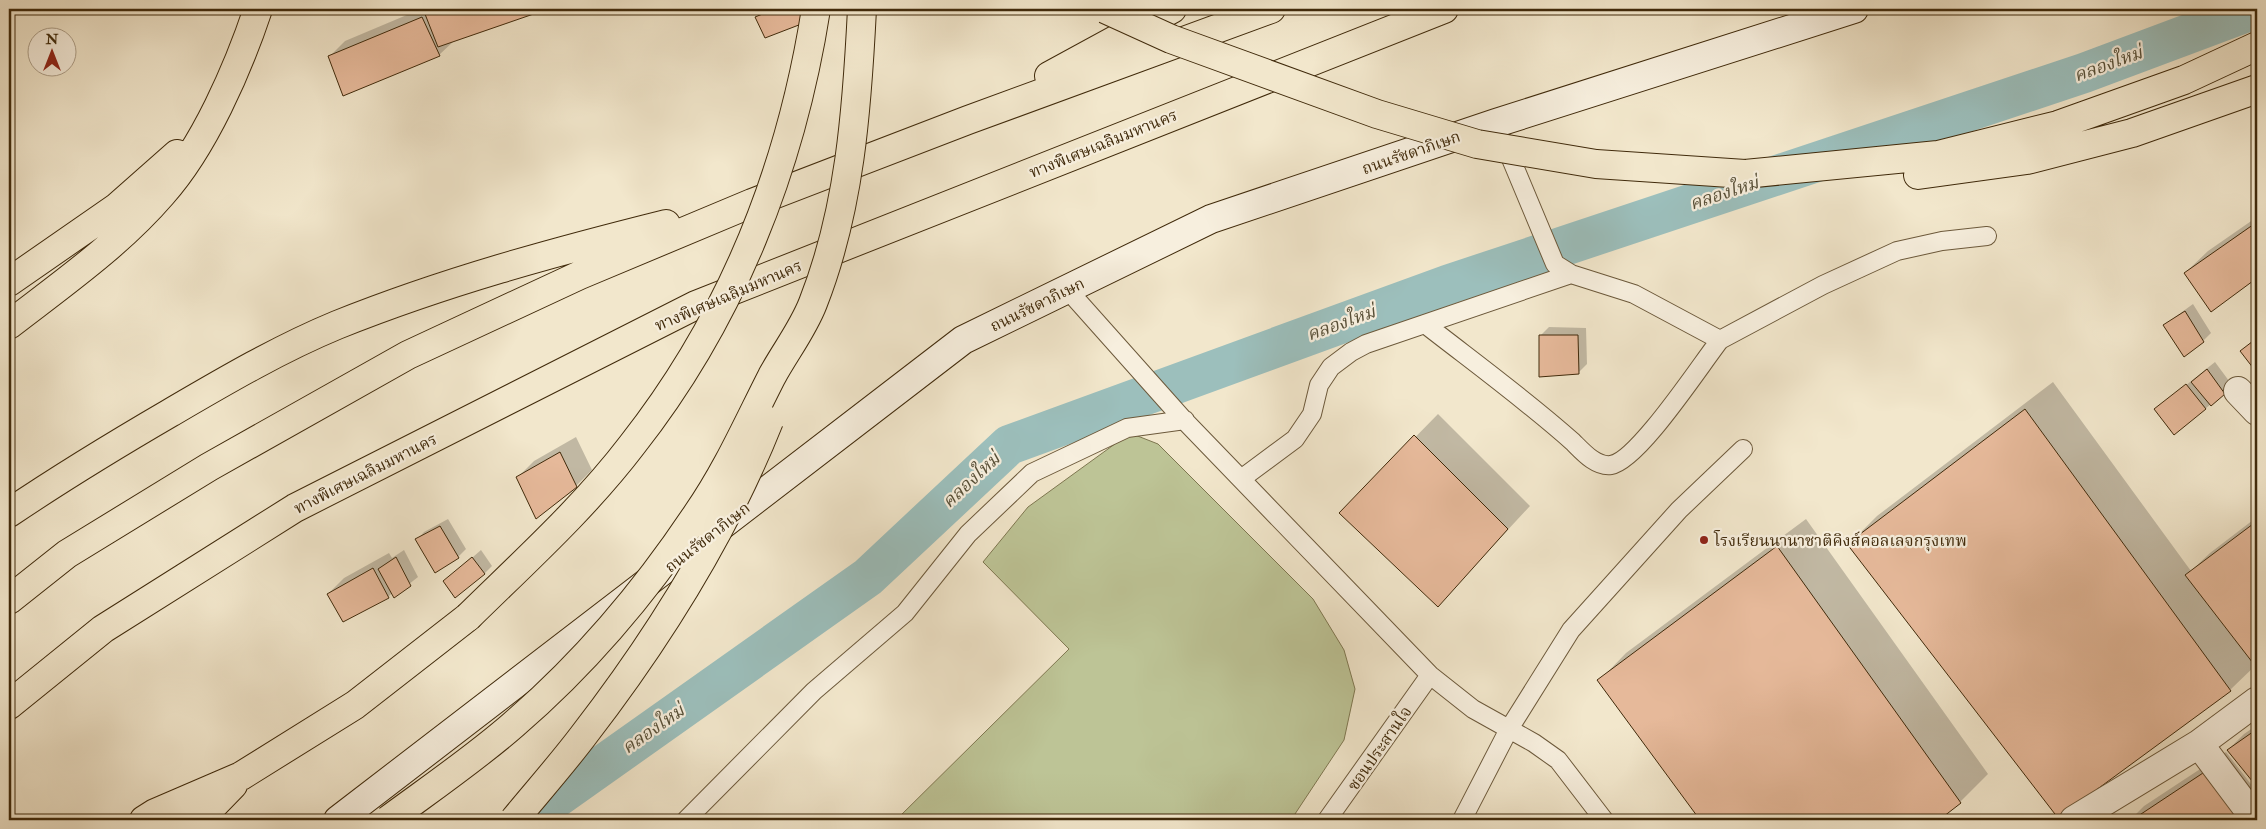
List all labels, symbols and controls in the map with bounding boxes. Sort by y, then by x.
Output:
north arrow [28,28,78,78]
text: N [45,31,59,48]
water label: คลองใหม่ [2070,39,2148,87]
street label: ทางพิเศษเฉลิมมหานคร [1026,105,1180,183]
street label: ถนนรัชดาภิเษก [1359,127,1463,179]
water label: คลองใหม่ [1686,169,1764,215]
street label: ทางพิเศษเฉลิมมหานคร [652,256,805,336]
street label: ถนนรัชดาภิเษก [987,273,1088,336]
water label: คลองใหม่ [1303,298,1381,346]
street label: ทางพิเศษเฉลิมมหานคร [291,429,440,519]
water label: คลองใหม่ [936,444,1007,513]
street label: ถนนรัชดาภิเษก [661,498,754,577]
place label: โรงเรียนนานาชาติคิงส์คอลเลจกรุงเทพ [1713,530,1967,552]
marker: โรงเรียนนานาชาติคิงส์คอลเลจกรุงเทพ [1698,534,1710,546]
water label: คลองใหม่ [616,696,691,759]
street label: ซอนประสานใจ [1343,702,1416,795]

